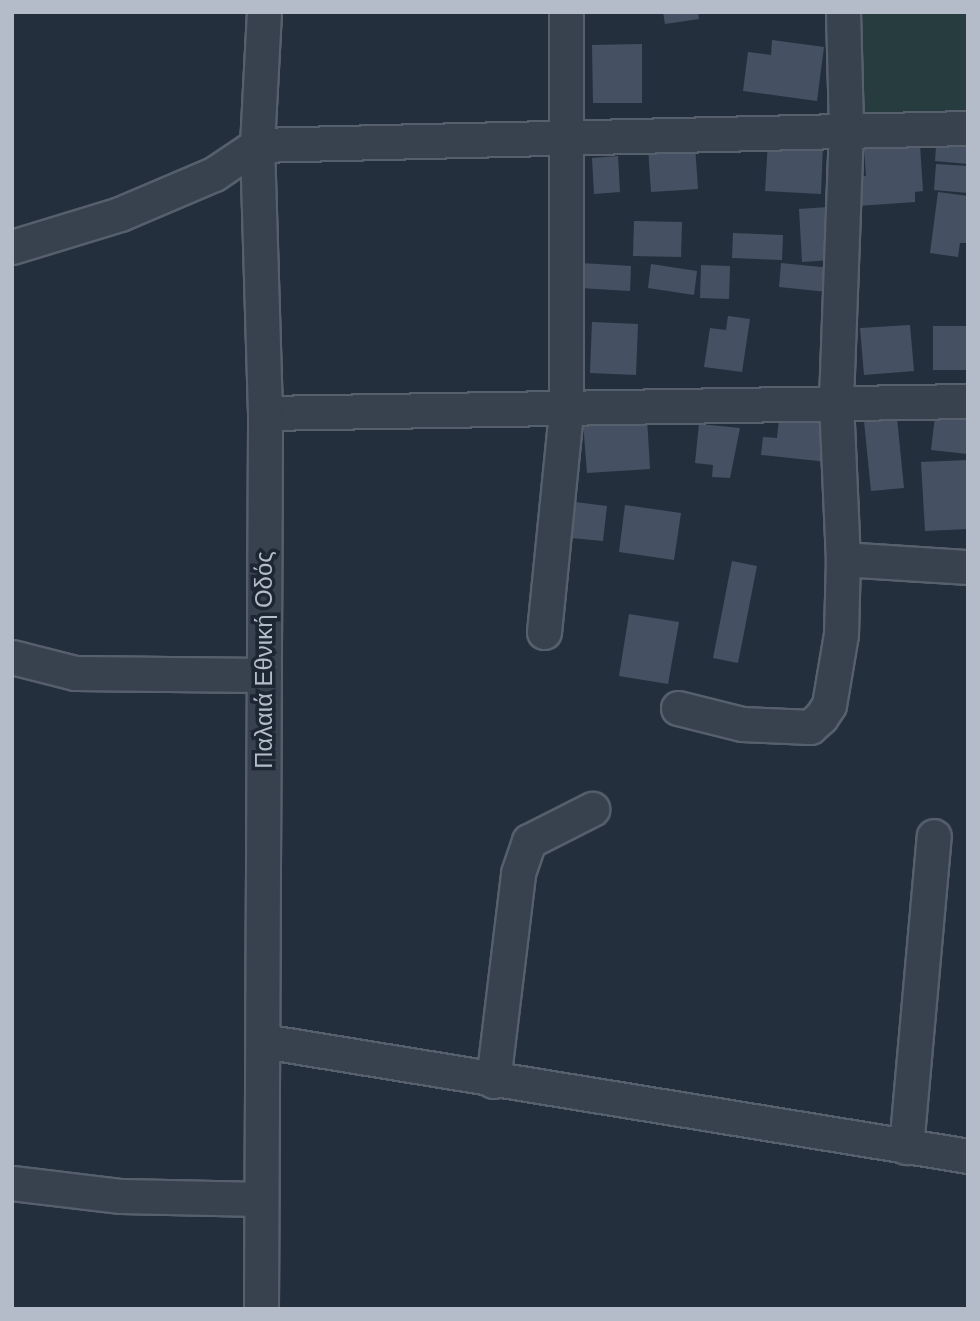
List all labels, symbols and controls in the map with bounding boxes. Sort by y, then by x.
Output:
street label: Παλαιά Εθνική Οδός [250,551,278,769]

